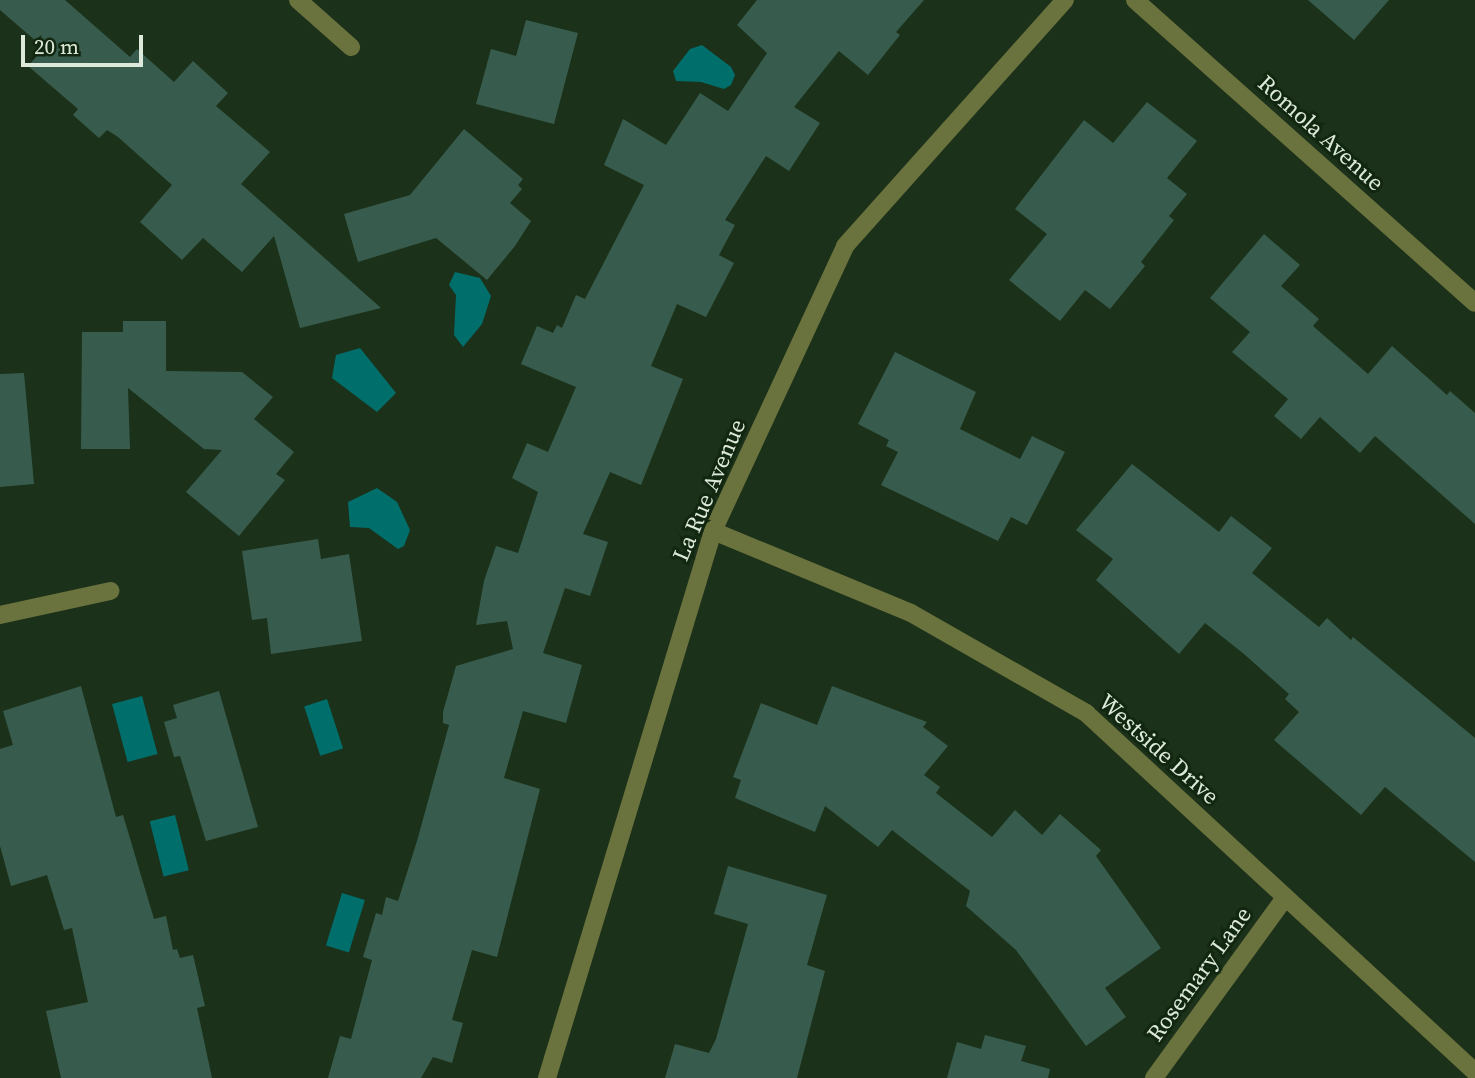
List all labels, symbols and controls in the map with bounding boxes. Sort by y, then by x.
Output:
scale bar [24,21,147,65]
text: 20 m [34,32,79,61]
street label: Romola Avenue [1252,69,1390,197]
street label: La Rue Avenue [667,415,751,565]
street label: Westside Drive [1093,688,1225,810]
street label: Rosemary Lane [1141,901,1257,1047]

